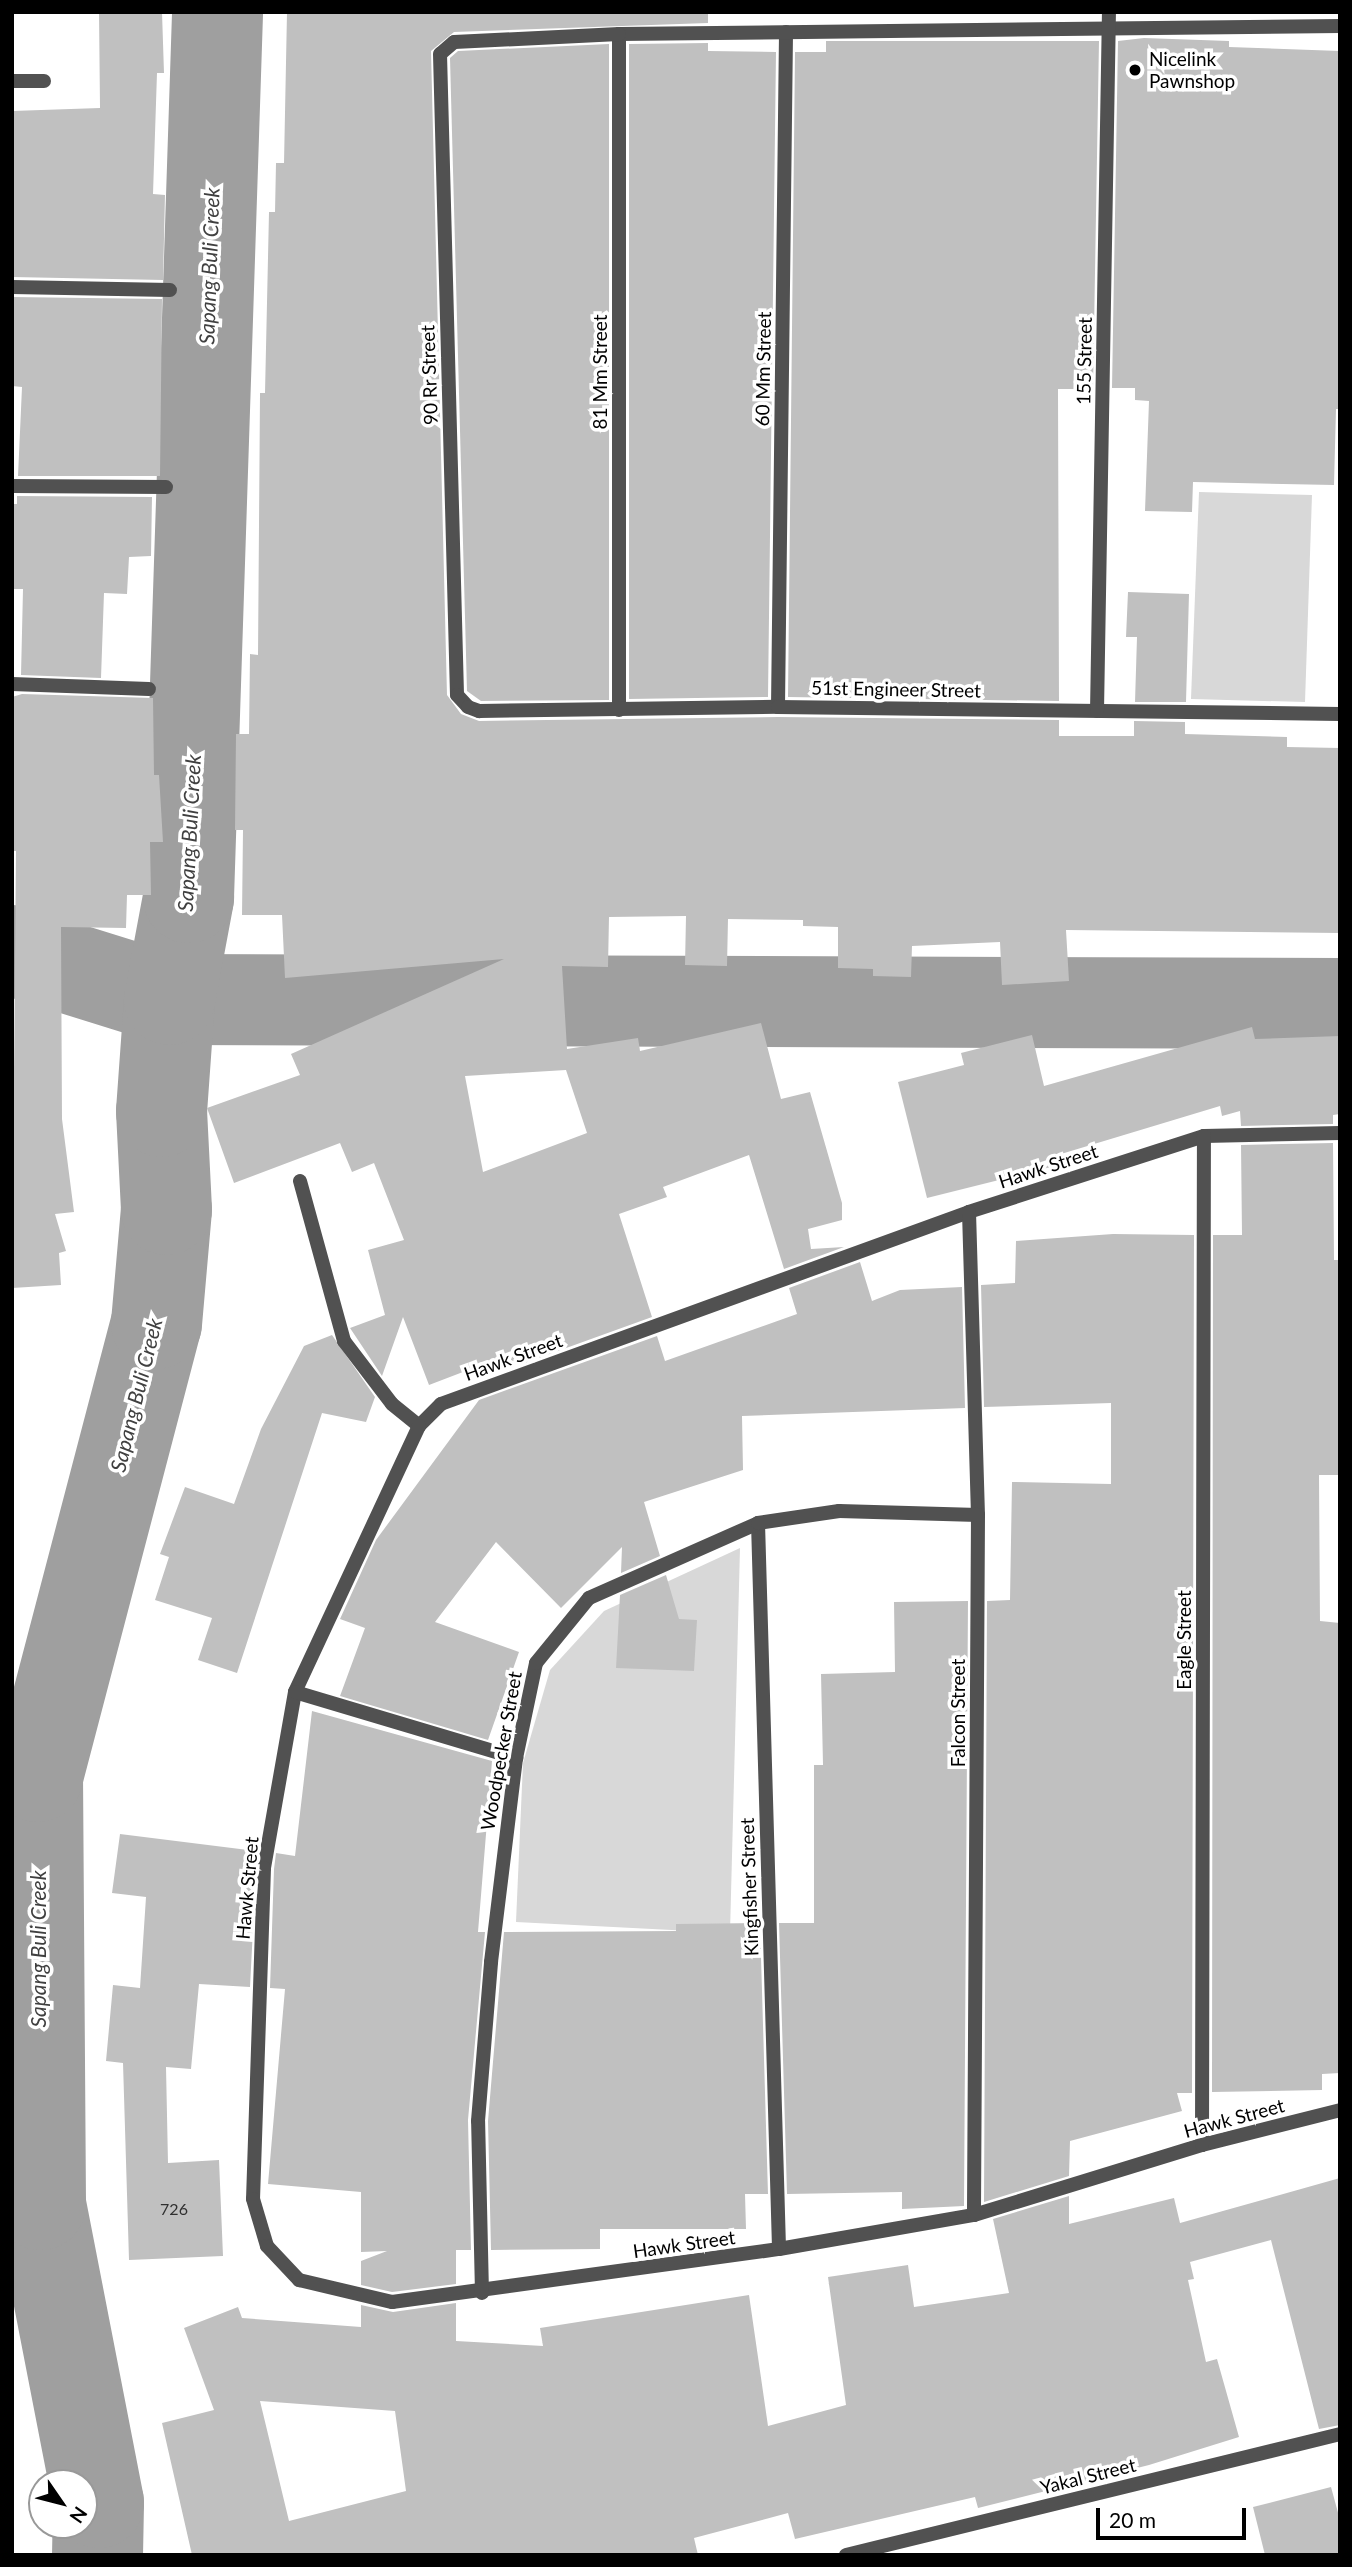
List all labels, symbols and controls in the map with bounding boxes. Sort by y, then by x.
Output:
place label: Nicelink Pawnshop [1149,48,1235,92]
marker: Nicelink Pawnshop [1127,62,1143,78]
water label: Sapang Buli Creek [194,187,224,345]
street label: 60 Mm Street [751,311,775,427]
street label: 81 Mm Street [589,315,611,429]
street label: 155 Street [1072,317,1096,405]
street label: 90 Rr Street [416,324,442,426]
street label: 51st Engineer Street [811,676,981,702]
water label: Sapang Buli Creek [172,754,206,912]
street label: Hawk Street [995,1139,1101,1193]
water label: Sapang Buli Creek [105,1316,167,1474]
street label: Hawk Street [461,1329,565,1385]
street label: Eagle Street [1173,1590,1195,1690]
street label: Falcon Street [947,1659,969,1767]
street label: Woodpecker Street [476,1670,526,1832]
street label: Kingfisher Street [735,1817,763,1957]
street label: Hawk Street [231,1836,263,1940]
water label: Sapang Buli Creek [25,1870,51,2028]
street label: Hawk Street [1181,2094,1287,2142]
house number: 726 [160,2199,188,2219]
street label: Hawk Street [631,2226,737,2262]
street label: Yakal Street [1038,2453,1138,2499]
north arrow [28,2469,98,2539]
scale bar [1100,2494,1250,2538]
text: N [65,2503,93,2528]
text: 20 m [1109,2507,1156,2532]

